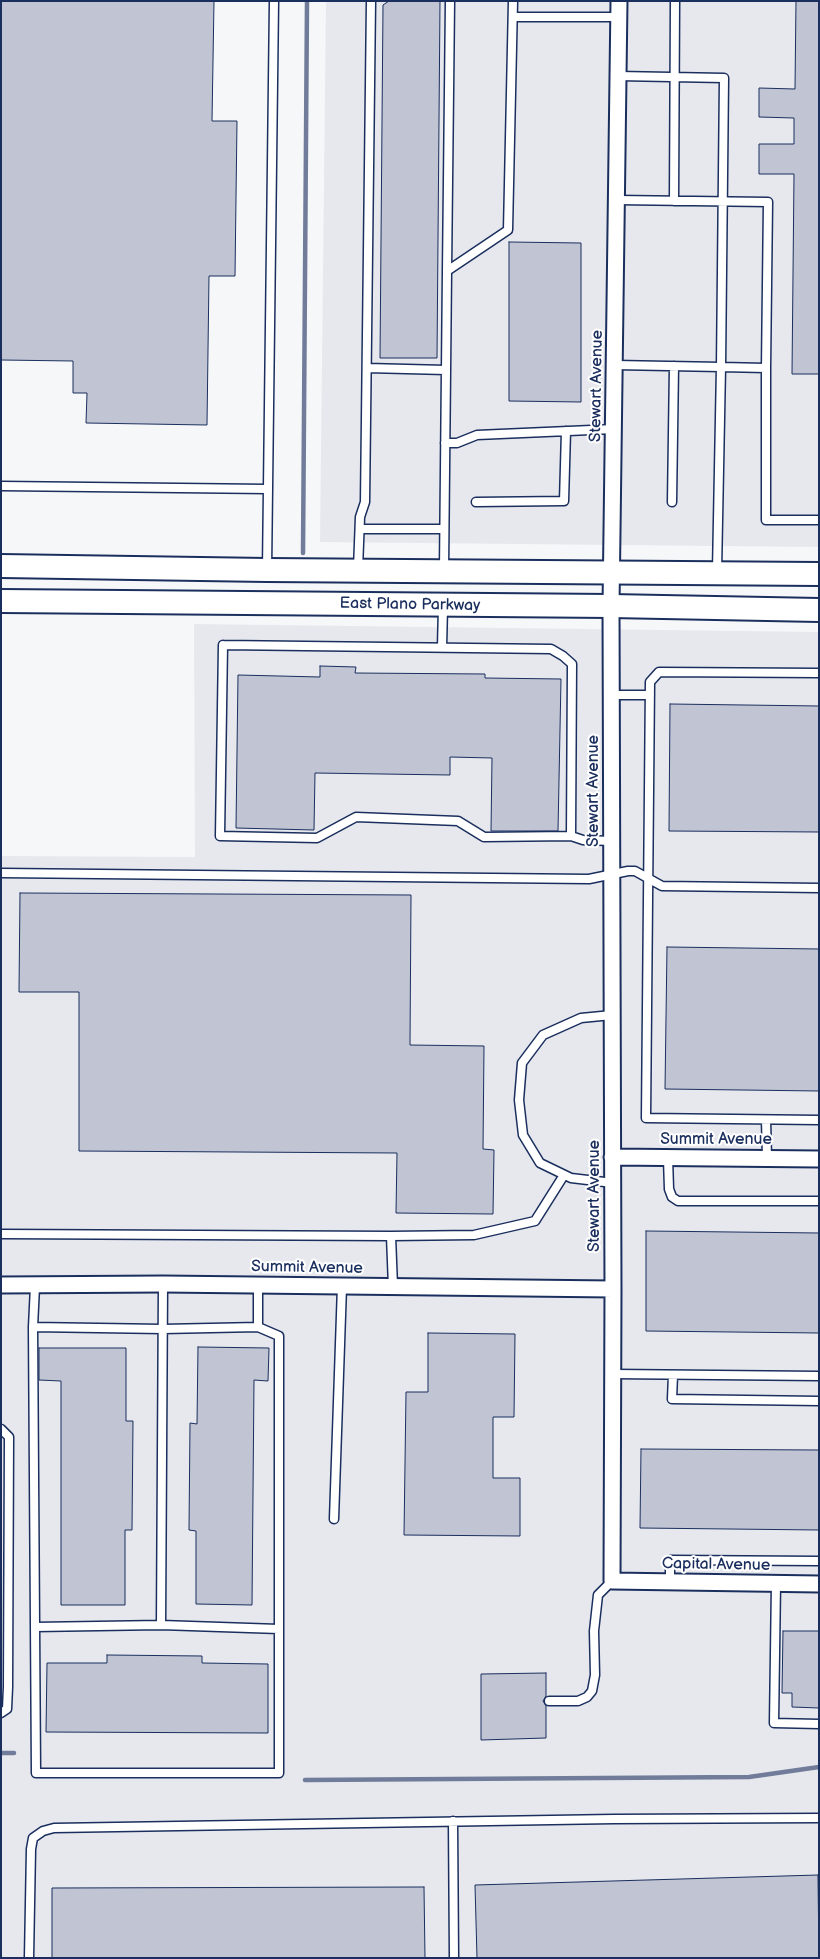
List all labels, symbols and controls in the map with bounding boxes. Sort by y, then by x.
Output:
street label: Stewart Avenue [586,330,608,442]
street label: East Plano Parkway [339,594,481,616]
street label: Stewart Avenue [584,735,604,847]
street label: Summit Avenue [660,1130,772,1150]
street label: Stewart Avenue [585,1140,605,1252]
street label: Summit Avenue [251,1257,363,1279]
street label: Capital Avenue [662,1554,770,1576]

